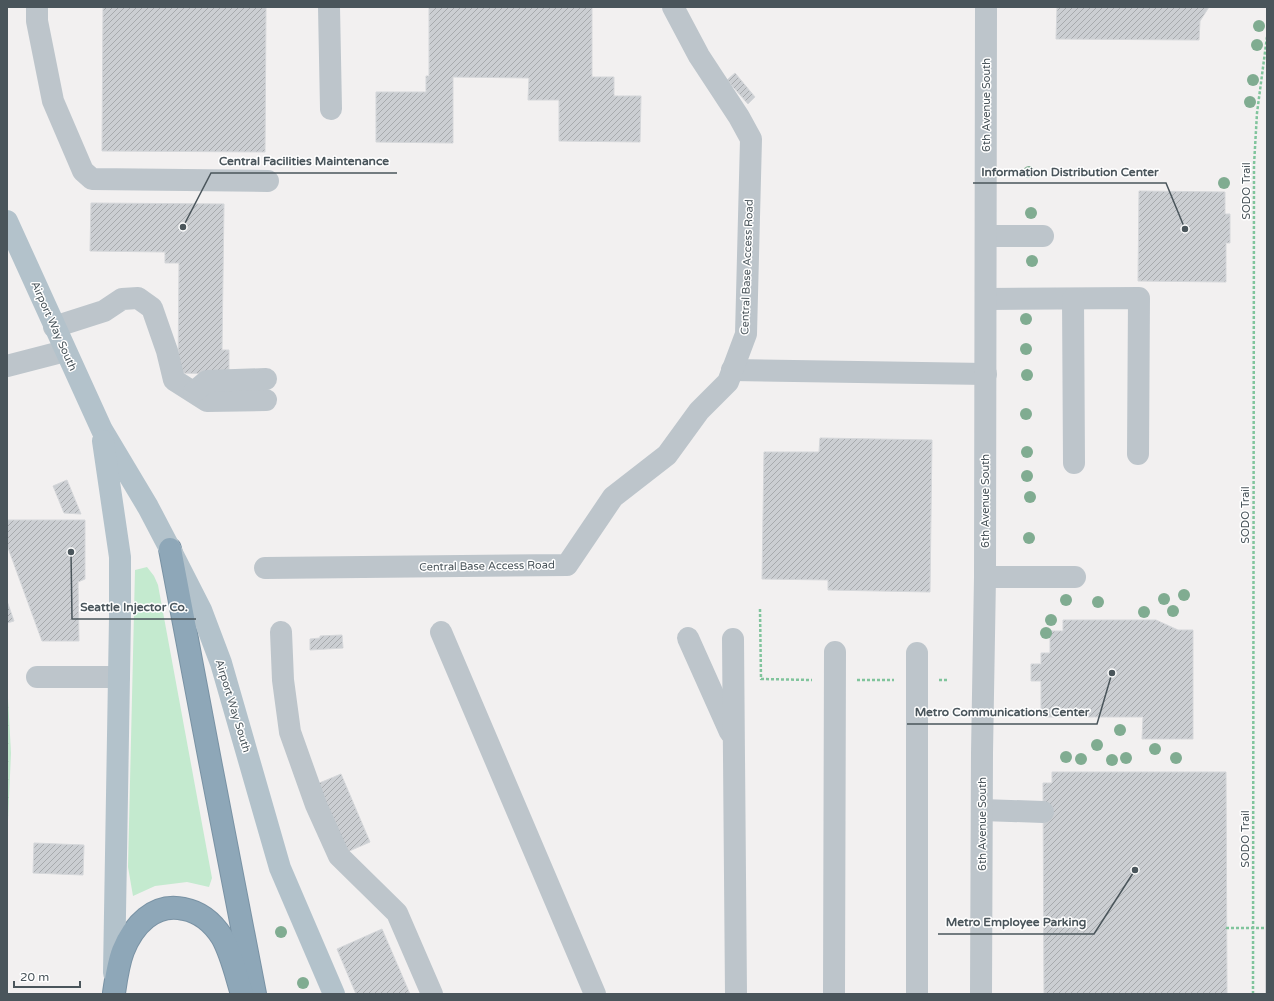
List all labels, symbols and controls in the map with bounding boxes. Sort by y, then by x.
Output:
street label: 6th Avenue South [980,58,993,152]
callout: Central Facilities Maintenance [211,149,397,173]
text: Central Facilities Maintenance [219,154,389,168]
callout: Information Distribution Center [973,159,1166,183]
street label: SODO Trail [1240,162,1253,220]
text: Information Distribution Center [981,165,1159,179]
street label: Central Base Access Road [738,199,756,335]
street label: Airport Way South [28,279,80,373]
street label: 6th Avenue South [979,454,992,548]
street label: SODO Trail [1239,486,1252,544]
street label: Central Base Access Road [419,558,555,574]
callout: Seattle Injector Co. [72,595,196,619]
text: Seattle Injector Co. [80,600,188,615]
street label: Airport Way South [213,658,253,754]
callout: Metro Communications Center [907,700,1097,724]
text: Metro Communications Center [915,705,1090,719]
street label: 6th Avenue South [976,777,989,871]
street label: SODO Trail [1239,810,1252,868]
callout: Metro Employee Parking [938,910,1094,934]
text: Metro Employee Parking [946,915,1086,930]
scale bar [14,963,80,989]
text: 20 m [20,970,49,984]

